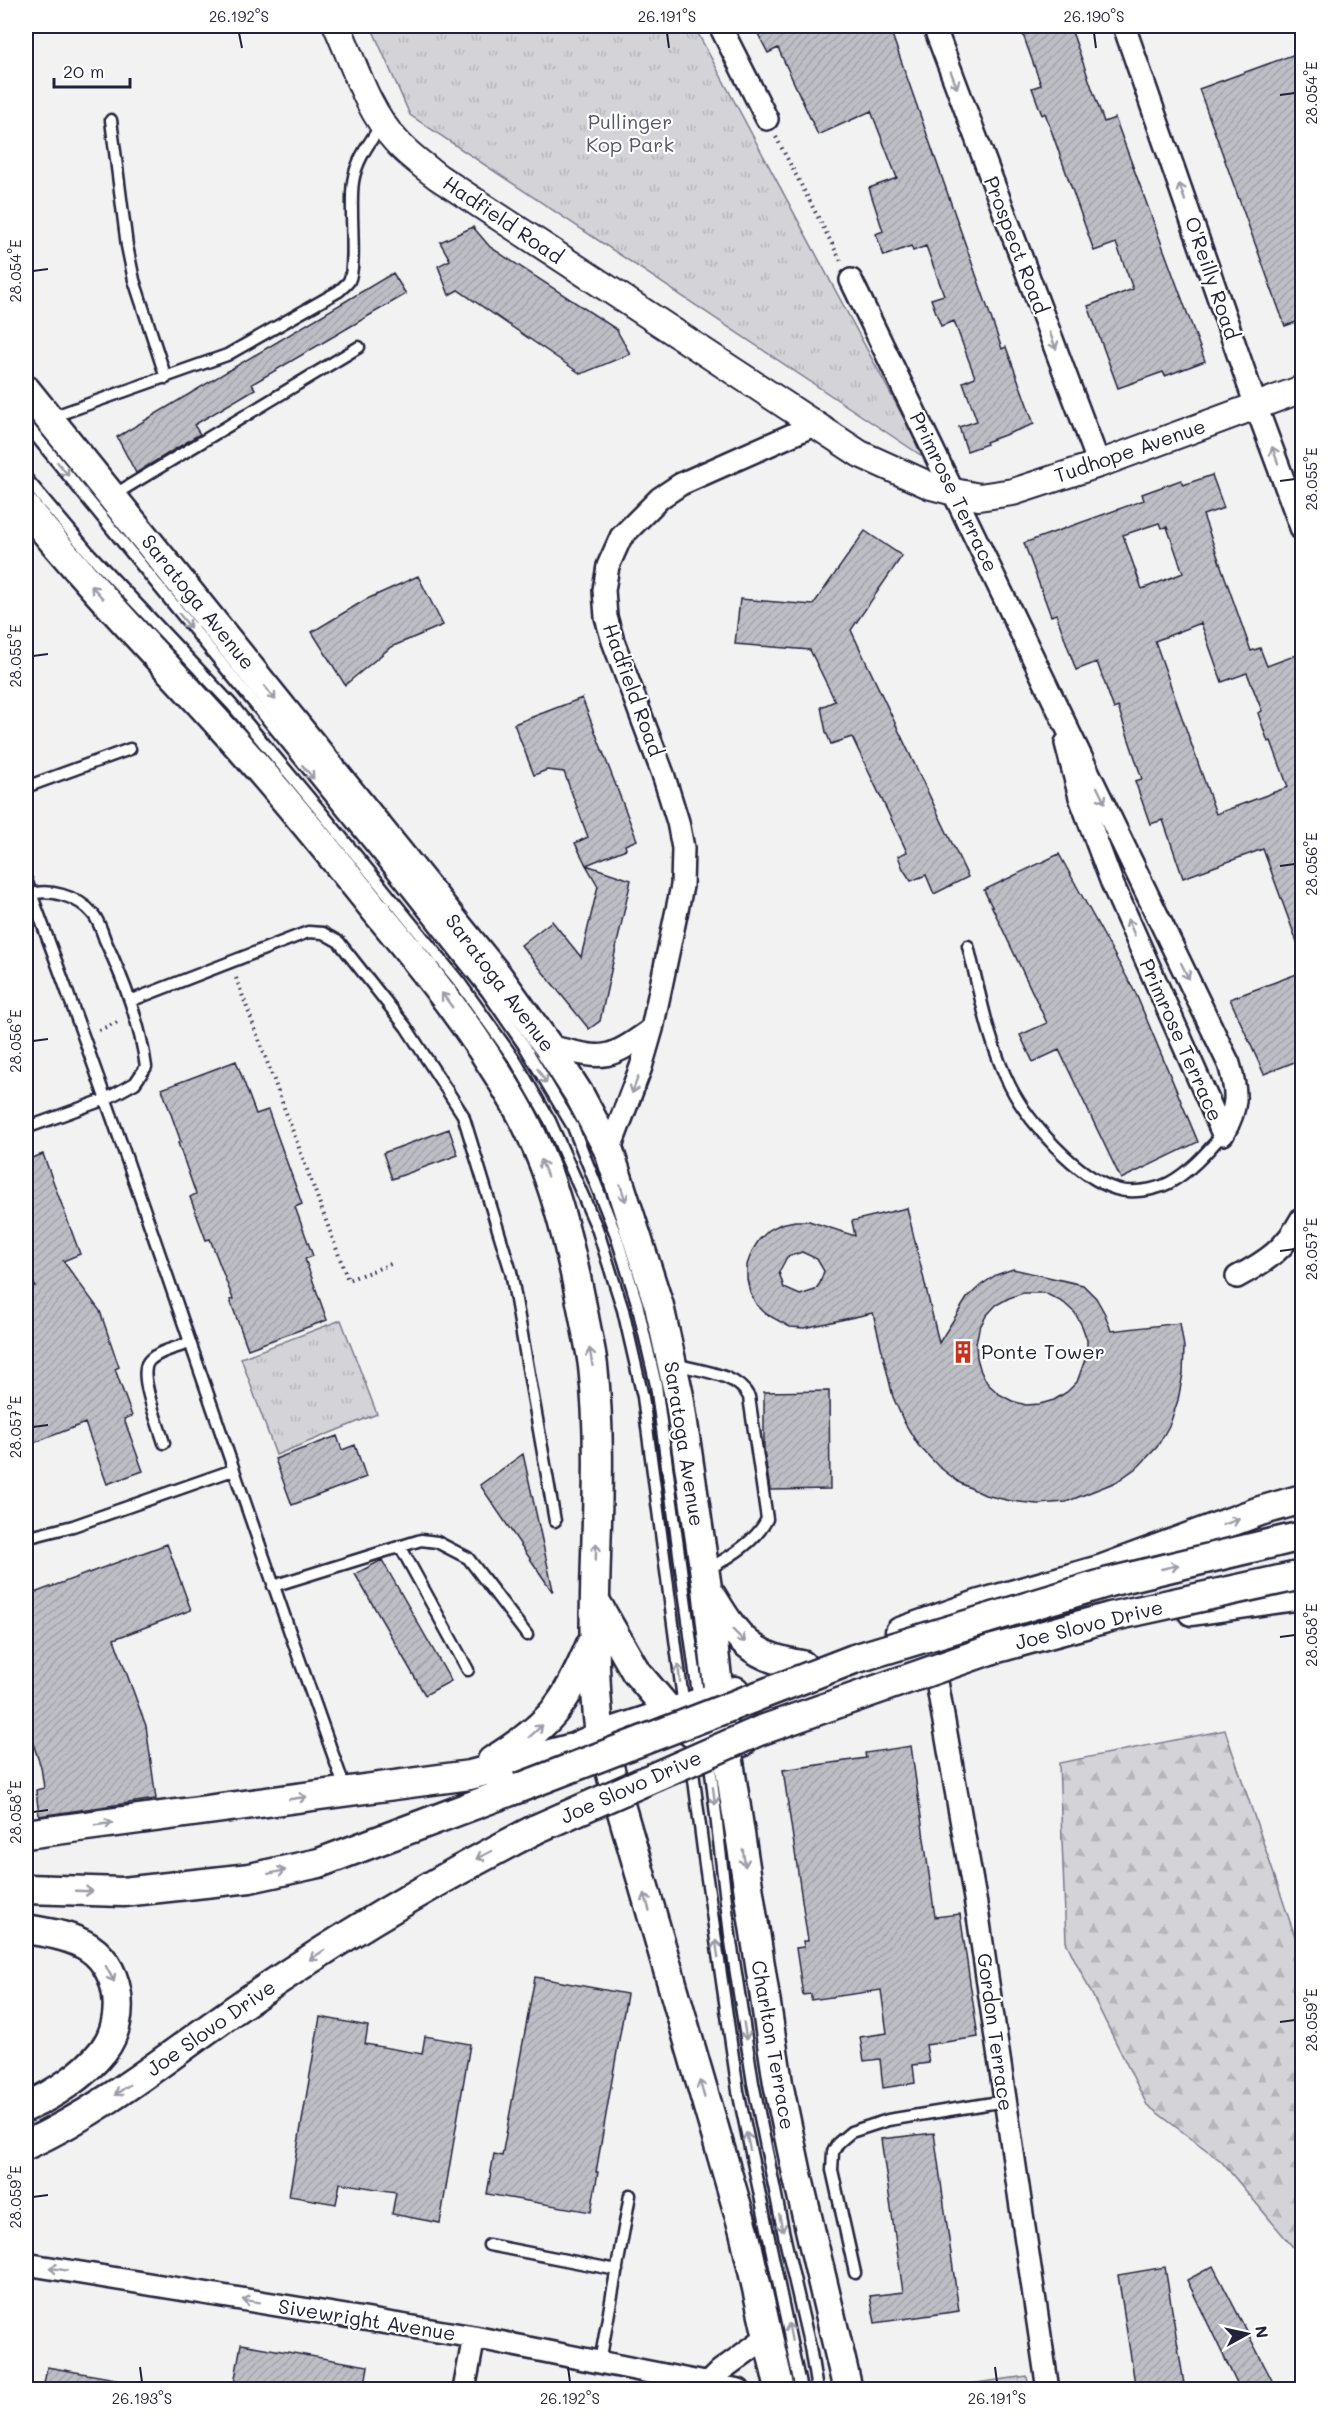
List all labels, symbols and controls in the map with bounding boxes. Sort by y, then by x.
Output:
text: 26.192°S [209,6,269,26]
text: 26.191°S [638,6,696,26]
text: 26.190°S [1064,6,1124,26]
scale bar [54,51,130,89]
text: 20 m [63,59,104,83]
text: 28.054°E [1301,61,1321,125]
one-way arrow [950,70,961,89]
park label: Pullinger Kop Park [586,108,674,157]
street label: Hadfield Road [438,169,569,269]
street label: Prospect Road [979,172,1055,317]
one-way arrow [1176,183,1187,202]
street label: O'Reilly Road [1180,213,1246,343]
text: 28.054°E [5,239,25,303]
one-way arrow [1048,332,1059,350]
street label: Primrose Terrace [905,407,1005,576]
street label: Tudhope Avenue [1051,412,1209,488]
one-way arrow [1268,447,1279,465]
text: 28.055°E [1301,447,1321,511]
one-way arrow [56,461,69,477]
street label: Saratoga Avenue [136,528,261,674]
one-way arrow [90,585,104,600]
one-way arrow [178,613,192,628]
street label: Hadfield Road [598,620,670,760]
text: 28.055°E [5,624,25,688]
one-way arrow [264,684,277,700]
one-way arrow [302,764,315,780]
one-way arrow [1095,786,1107,804]
text: 28.056°E [1301,832,1321,896]
street label: Saratoga Avenue [440,908,561,1057]
one-way arrow [1125,919,1136,937]
street label: Primrose Terrace [1134,954,1229,1125]
one-way arrow [1180,962,1192,980]
one-way arrow [441,993,453,1009]
text: 28.056°E [5,1009,25,1073]
one-way arrow [537,1067,549,1084]
one-way arrow [628,1075,639,1094]
one-way arrow [538,1160,549,1178]
one-way arrow [618,1183,629,1202]
text: 28.057°E [1301,1217,1321,1280]
place label: Ponte Tower [981,1338,1105,1364]
building icon: Ponte Tower [950,1339,976,1365]
one-way arrow [585,1348,596,1368]
street label: Saratoga Avenue [659,1360,711,1528]
text: 28.057°E [5,1395,25,1458]
one-way arrow [1221,1515,1240,1526]
one-way arrow [590,1543,602,1563]
one-way arrow [1160,1561,1179,1573]
street label: Joe Slovo Drive [1012,1593,1165,1655]
text: 28.058°E [1301,1603,1321,1667]
one-way arrow [732,1628,747,1643]
one-way arrow [673,1663,684,1683]
one-way arrow [528,1724,543,1738]
street label: Joe Slovo Drive [556,1743,705,1829]
text: 28.058°E [5,1780,25,1844]
one-way arrow [709,1786,720,1806]
one-way arrow [287,1792,307,1803]
one-way arrow [94,1818,114,1829]
one-way arrow [738,1848,749,1867]
one-way arrow [475,1850,493,1862]
one-way arrow [267,1866,287,1877]
one-way arrow [73,1885,93,1897]
one-way arrow [641,1893,653,1912]
one-way arrow [711,1940,722,1959]
one-way arrow [308,1949,325,1962]
street label: Gordon Terrace [972,1951,1020,2112]
street label: Charlton Terrace [746,1958,802,2131]
one-way arrow [105,1964,116,1982]
street label: Joe Slovo Drive [141,1973,280,2081]
text: 28.059°E [1301,1988,1321,2052]
one-way arrow [739,2021,750,2041]
one-way arrow [696,2080,707,2099]
one-way arrow [114,2084,130,2096]
one-way arrow [742,2132,754,2151]
text: 28.059°E [5,2165,25,2229]
one-way arrow [776,2213,788,2232]
one-way arrow [49,2264,69,2275]
street label: Sivewright Avenue [277,2292,458,2346]
one-way arrow [241,2295,261,2306]
north arrow [1217,2304,1277,2364]
one-way arrow [784,2323,795,2342]
text: N [1251,2324,1274,2339]
text: 26.193°S [112,2388,172,2408]
text: 26.192°S [540,2388,600,2408]
text: 26.191°S [968,2388,1026,2408]

